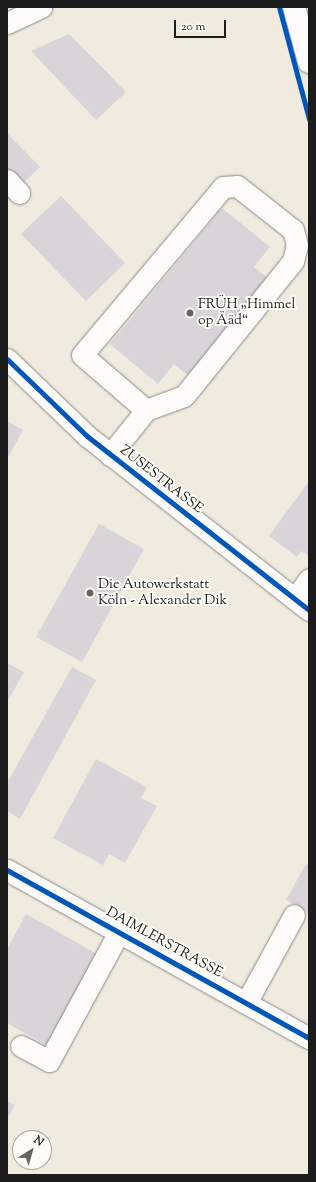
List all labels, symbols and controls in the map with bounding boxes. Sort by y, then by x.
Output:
scale bar [176,12,228,38]
text: 20 m [181,18,205,36]
place label: FRÜH „Himmel op Ääd“ [198,297,295,330]
marker: FRÜH „Himmel op Ääd“ [185,308,195,318]
street label: ZUSESTRASSE [116,442,206,518]
place label: Die Autowerkstatt Köln - Alexander Dik [98,577,227,610]
marker: Die Autowerkstatt Köln - Alexander Dik [85,588,95,598]
street label: DAIMLERSTRASSE [103,904,225,982]
north arrow [12,1130,52,1170]
text: N [30,1132,47,1150]

